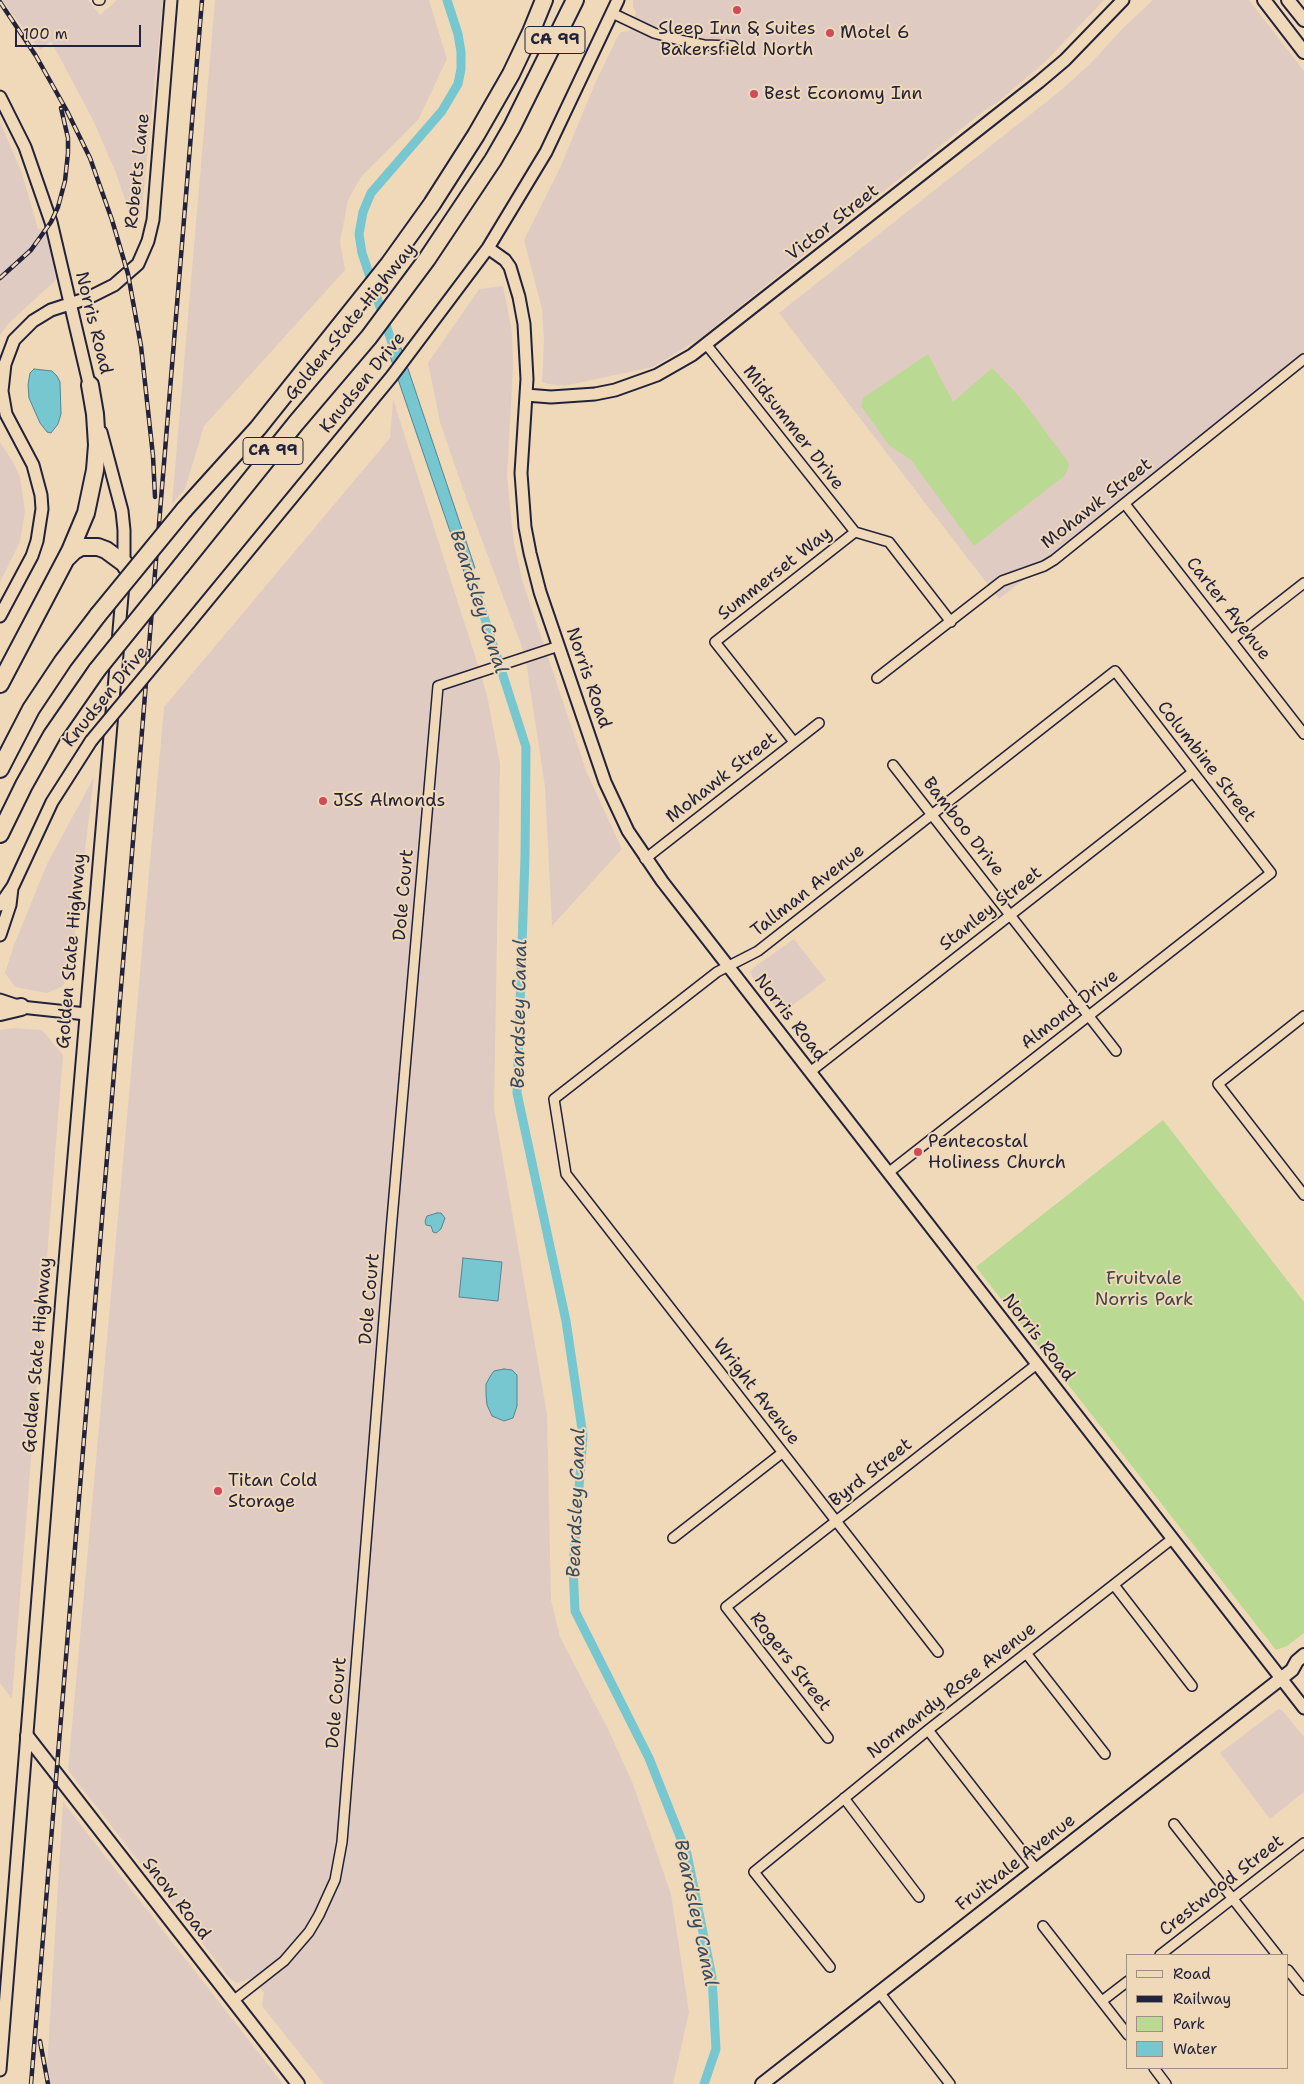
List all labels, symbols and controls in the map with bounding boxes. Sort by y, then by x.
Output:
marker: Sleep Inn & Suites Bakersfield North [731,4,743,16]
scale bar [18,15,144,47]
place label: Sleep Inn & Suites Bakersfield North [658,18,816,60]
place label: Motel 6 [840,22,910,44]
text: 100 m [23,24,68,44]
road number: CA 99 [525,26,585,54]
marker: Motel 6 [824,27,836,39]
place label: Best Economy Inn [764,83,923,105]
marker: Best Economy Inn [748,88,760,100]
street label: Roberts Lane [121,112,155,230]
street label: Victor Street [783,180,883,266]
street label: Golden State Highway [281,239,421,405]
street label: Norris Road [70,269,116,377]
street label: Knudsen Drive [316,328,410,438]
street label: Midsummer Drive [738,361,848,495]
road number: CA 99 [243,438,303,464]
street label: Mohawk Street [1037,454,1157,554]
street label: Summerset Way [714,523,836,625]
water label: Beardsley Canal [444,527,512,677]
street label: Carter Avenue [1181,553,1275,665]
street label: Norris Road [561,625,615,731]
street label: Knudsen Drive [59,642,153,752]
street label: Columbine Street [1152,697,1260,827]
street label: Mohawk Street [662,728,782,828]
street label: Bamboo Drive [918,773,1008,881]
place label: JSS Almonds [333,790,445,812]
marker: JSS Almonds [317,795,329,807]
street label: Tallman Avenue [747,840,869,942]
street label: Dole Court [389,848,419,942]
street label: Golden State Highway [53,852,91,1050]
street label: Stanley Street [935,862,1047,956]
water label: Beardsley Canal [507,939,533,1089]
street label: Almond Drive [1017,965,1123,1055]
street label: Norris Road [749,970,831,1066]
place label: Pentecostal Holiness Church [928,1131,1066,1174]
marker: Pentecostal Holiness Church [912,1146,924,1158]
street label: Dole Court [355,1252,385,1346]
street label: Golden State Highway [19,1256,57,1454]
park label: Fruitvale Norris Park [1095,1268,1193,1310]
street label: Norris Road [997,1290,1079,1386]
street label: Wright Avenue [708,1335,804,1449]
water label: Beardsley Canal [563,1428,591,1578]
street label: Byrd Street [825,1434,917,1512]
place label: Titan Cold Storage [228,1470,318,1512]
marker: Titan Cold Storage [212,1485,224,1497]
street label: Rogers Street [745,1608,835,1716]
street label: Normandy Rose Avenue [863,1618,1041,1764]
street label: Dole Court [322,1656,352,1750]
street label: Fruitvale Avenue [952,1810,1080,1916]
street label: Crestwood Street [1155,1831,1289,1941]
water label: Beardsley Canal [668,1837,722,1989]
street label: Snow Road [137,1854,215,1944]
legend [1126,1954,1289,2069]
text: Road [1173,1964,1211,1984]
text: Railway [1173,1989,1231,2009]
text: Park [1173,2014,1205,2034]
text: Water [1173,2039,1217,2059]

